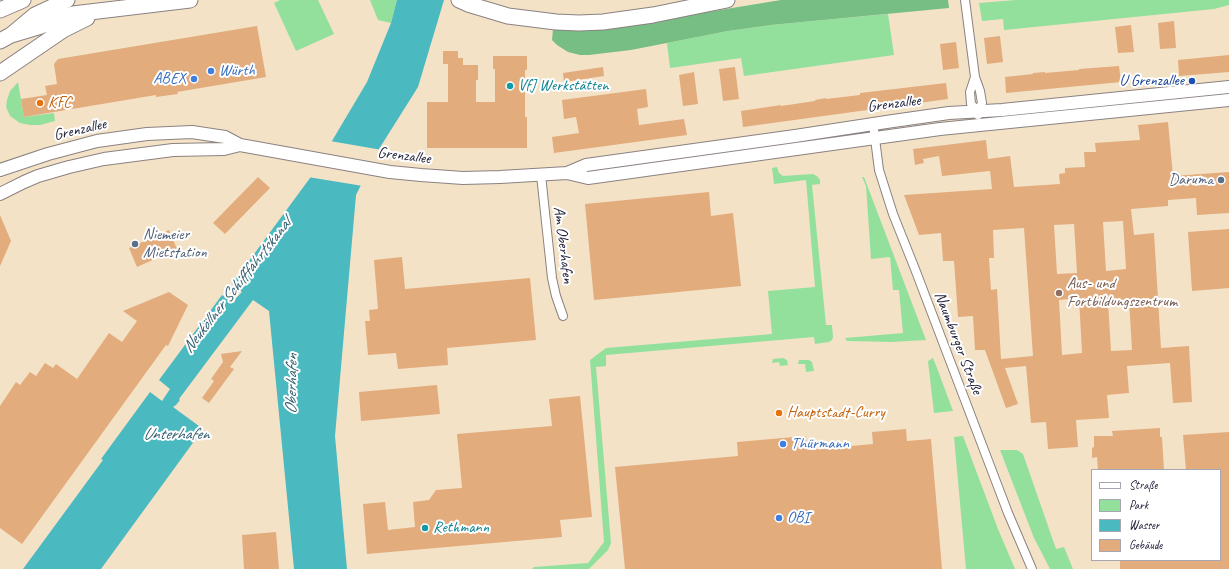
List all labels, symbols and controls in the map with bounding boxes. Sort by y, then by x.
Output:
place label: Würth [219,61,255,81]
marker: Würth [206,66,216,76]
place label: ABEX [153,69,186,89]
place label: U Grenzallee [1119,71,1184,91]
marker: ABEX [189,74,199,84]
place label: VfJ Werkstätten [518,76,608,96]
marker: U Grenzallee [1187,76,1197,86]
marker: VfJ Werkstätten [505,81,515,91]
street label: Grenzallee [866,91,922,117]
place label: KFC [48,93,71,113]
marker: KFC [35,98,45,108]
street label: Grenzallee [52,115,108,145]
street label: Grenzallee [376,143,432,169]
place label: Daruma [1169,170,1213,190]
marker: Daruma [1216,175,1226,185]
street label: Am Oberhafen [549,205,577,285]
water label: Neuköllner Schifffahrtskanal [178,215,296,357]
place label: Niemeier Mietstation [143,225,207,263]
marker: Niemeier Mietstation [130,239,140,249]
place label: Aus- und Fortbildungszentrum [1067,274,1177,312]
marker: Aus- und Fortbildungszentrum [1054,288,1064,298]
street label: Naumburger Straße [930,289,986,397]
water label: Oberhafen [281,354,303,414]
place label: Hauptstadt-Curry [787,403,885,423]
marker: Hauptstadt-Curry [774,408,784,418]
water label: Unterhafen [143,425,209,445]
place label: Thürmann [791,434,849,454]
marker: Thürmann [778,439,788,449]
legend [1091,469,1221,561]
text: Straße [1129,477,1157,493]
text: Park [1129,497,1148,513]
place label: OBI [787,508,809,528]
marker: OBI [774,513,784,523]
text: Wasser [1129,517,1159,533]
place label: Rethmann [433,518,489,538]
marker: Rethmann [420,523,430,533]
text: Gebäude [1129,537,1162,553]

